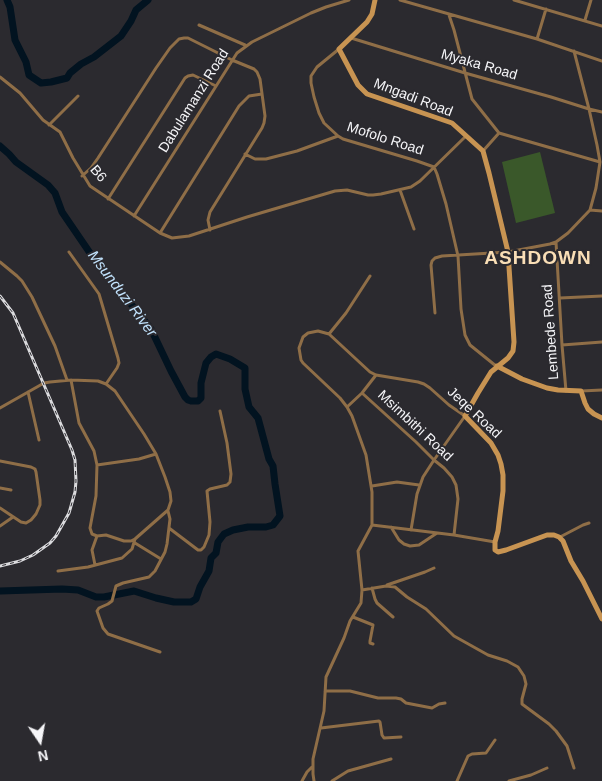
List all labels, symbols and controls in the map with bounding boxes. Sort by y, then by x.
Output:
street label: Dabulamanzi Road [155,46,233,156]
street label: Myaka Road [439,46,519,84]
street label: Mngadi Road [371,75,455,121]
street label: Mofolo Road [345,119,425,159]
street label: B6 [86,162,110,186]
water label: Msunduzi River [84,247,160,341]
district label: ASHDOWN [483,248,593,270]
street label: Lembede Road [539,284,563,380]
street label: Jeqe Road [444,384,504,442]
street label: Msimbithi Road [374,387,456,465]
north arrow [15,716,65,766]
text: N [37,747,50,765]

